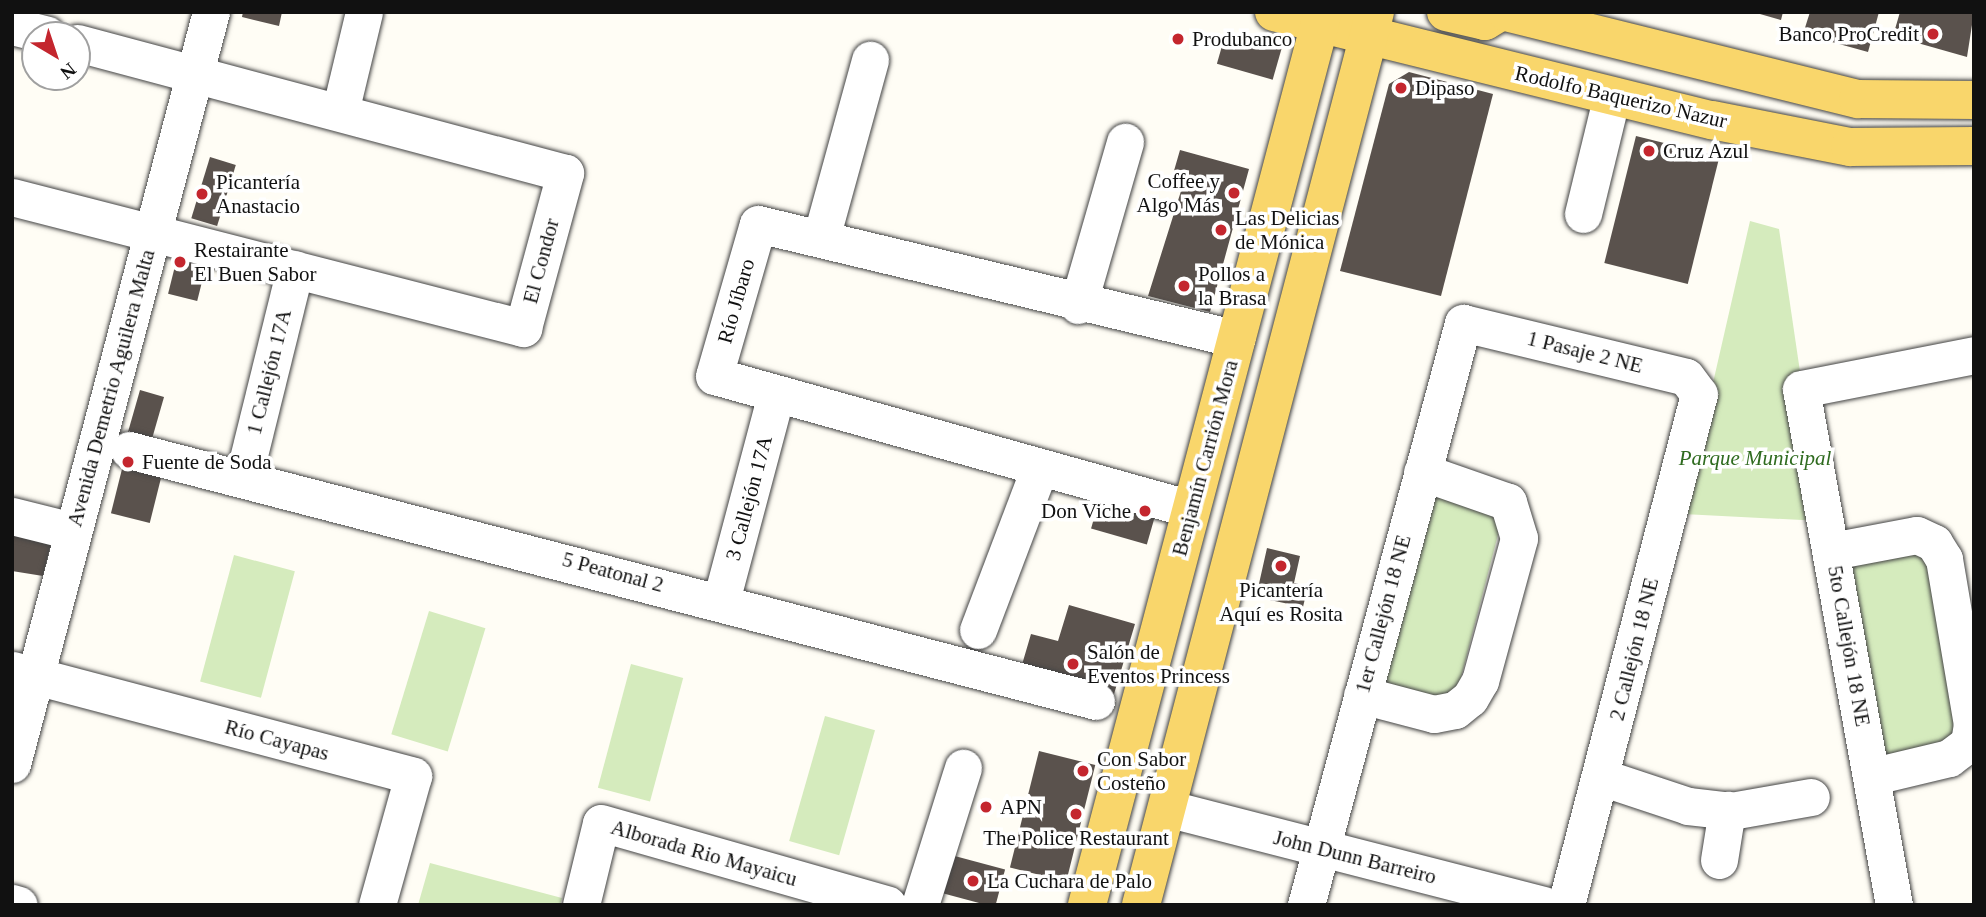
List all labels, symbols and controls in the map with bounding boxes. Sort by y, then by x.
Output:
north arrow [21,21,91,91]
place label: Banco ProCredit [1778,21,1919,47]
place label: Produbanco [1192,26,1292,52]
marker: Banco ProCredit [1925,26,1941,42]
marker: Produbanco [1170,31,1186,47]
text: N [56,59,80,84]
street label: Rodolfo Baquerizo Nazur [1512,60,1730,134]
place label: Dipaso [1415,75,1474,101]
marker: Dipaso [1393,80,1409,96]
place label: Cruz Azul [1663,138,1750,164]
marker: Cruz Azul [1641,143,1657,159]
place label: Coffee y Algo Más [1137,168,1220,218]
place label: Picantería Anastacio [216,169,300,219]
marker: Coffee y Algo Más [1226,185,1242,201]
marker: Picantería Anastacio [194,186,210,202]
place label: Las Delicias de Mónica [1235,205,1339,255]
street label: El Condor [518,216,564,306]
marker: Las Delicias de Mónica [1213,222,1229,238]
place label: Restairante El Buen Sabor [194,237,316,287]
street label: Avenida Demetrio Aguilera Malta [62,246,160,530]
marker: Restairante El Buen Sabor [172,254,188,270]
street label: Río Jíbaro [712,256,760,346]
place label: Pollos a la Brasa [1198,261,1266,311]
marker: Pollos a la Brasa [1176,278,1192,294]
street label: 1 Callejón 17A [241,307,297,437]
street label: 1 Pasaje 2 NE [1525,325,1645,379]
street label: Benjamín Carrión Mora [1167,357,1243,559]
street label: 3 Callejón 17A [720,433,778,563]
park label: Parque Municipal [1679,445,1831,471]
place label: Fuente de Soda [142,449,271,475]
marker: Fuente de Soda [120,454,136,470]
place label: Don Viche [1041,498,1131,524]
marker: Don Viche [1137,503,1153,519]
street label: 1er Callejón 18 NE [1350,532,1416,696]
street label: 5 Peatonal 2 [560,546,666,598]
marker: Picantería Aquí es Rosita [1273,558,1289,574]
street label: 5to Callejón 18 NE [1822,564,1876,728]
street label: 2 Callejón 18 NE [1604,575,1664,723]
place label: Picantería Aquí es Rosita [1219,577,1343,627]
place label: Salón de Eventos Princess [1087,639,1230,689]
marker: Salón de Eventos Princess [1065,656,1081,672]
street label: Río Cayapas [222,714,332,766]
place label: Con Sabor Costeño [1097,746,1186,796]
marker: Con Sabor Costeño [1075,763,1091,779]
place label: APN [1000,794,1042,820]
marker: APN [978,799,994,815]
marker: The Police Restaurant [1068,806,1084,822]
street label: Alborada Rio Mayaicu [608,814,800,892]
place label: The Police Restaurant [983,825,1169,851]
street label: John Dunn Barreiro [1271,825,1439,889]
place label: La Cuchara de Palo [987,868,1152,894]
marker: La Cuchara de Palo [965,873,981,889]

